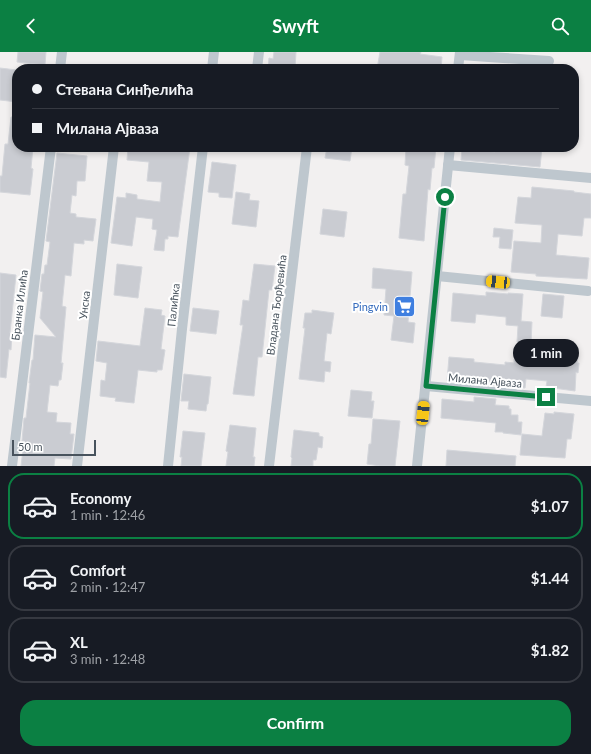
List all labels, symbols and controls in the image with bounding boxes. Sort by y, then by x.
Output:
icon: back [20,15,42,37]
text: Swyft [272,15,319,37]
icon: search [549,15,571,37]
text: Стевана Синђелића [56,80,193,98]
text: Милана Ајваза [56,119,159,137]
route start [436,188,454,206]
street label: Владана Ђорђевића [263,254,289,356]
street label: Бранка Илића [8,269,30,341]
car [485,275,511,289]
street label: Палићка [164,283,182,327]
street label: Унска [76,290,92,320]
supermarket icon: Pingvin [391,293,417,319]
place label: Pingvin [352,300,388,313]
callout: 1 min [513,339,579,367]
text: 1 min [530,345,562,361]
street label: Милана Ајваза [447,370,523,390]
route end [537,388,555,406]
car [416,400,430,426]
scale bar [12,438,96,457]
text: 50 m [18,440,43,453]
icon: car [22,488,58,524]
text: Economy [70,489,131,507]
text: $1.07 [531,497,569,515]
text: 1 min · 12:46 [70,507,145,523]
icon: car [22,560,58,596]
text: Comfort [70,561,126,579]
text: $1.44 [531,569,569,587]
text: 2 min · 12:47 [70,579,145,595]
icon: car [22,632,58,668]
text: XL [70,633,88,651]
text: $1.82 [531,641,569,659]
text: 3 min · 12:48 [70,651,145,667]
button: Confirm [20,700,571,746]

